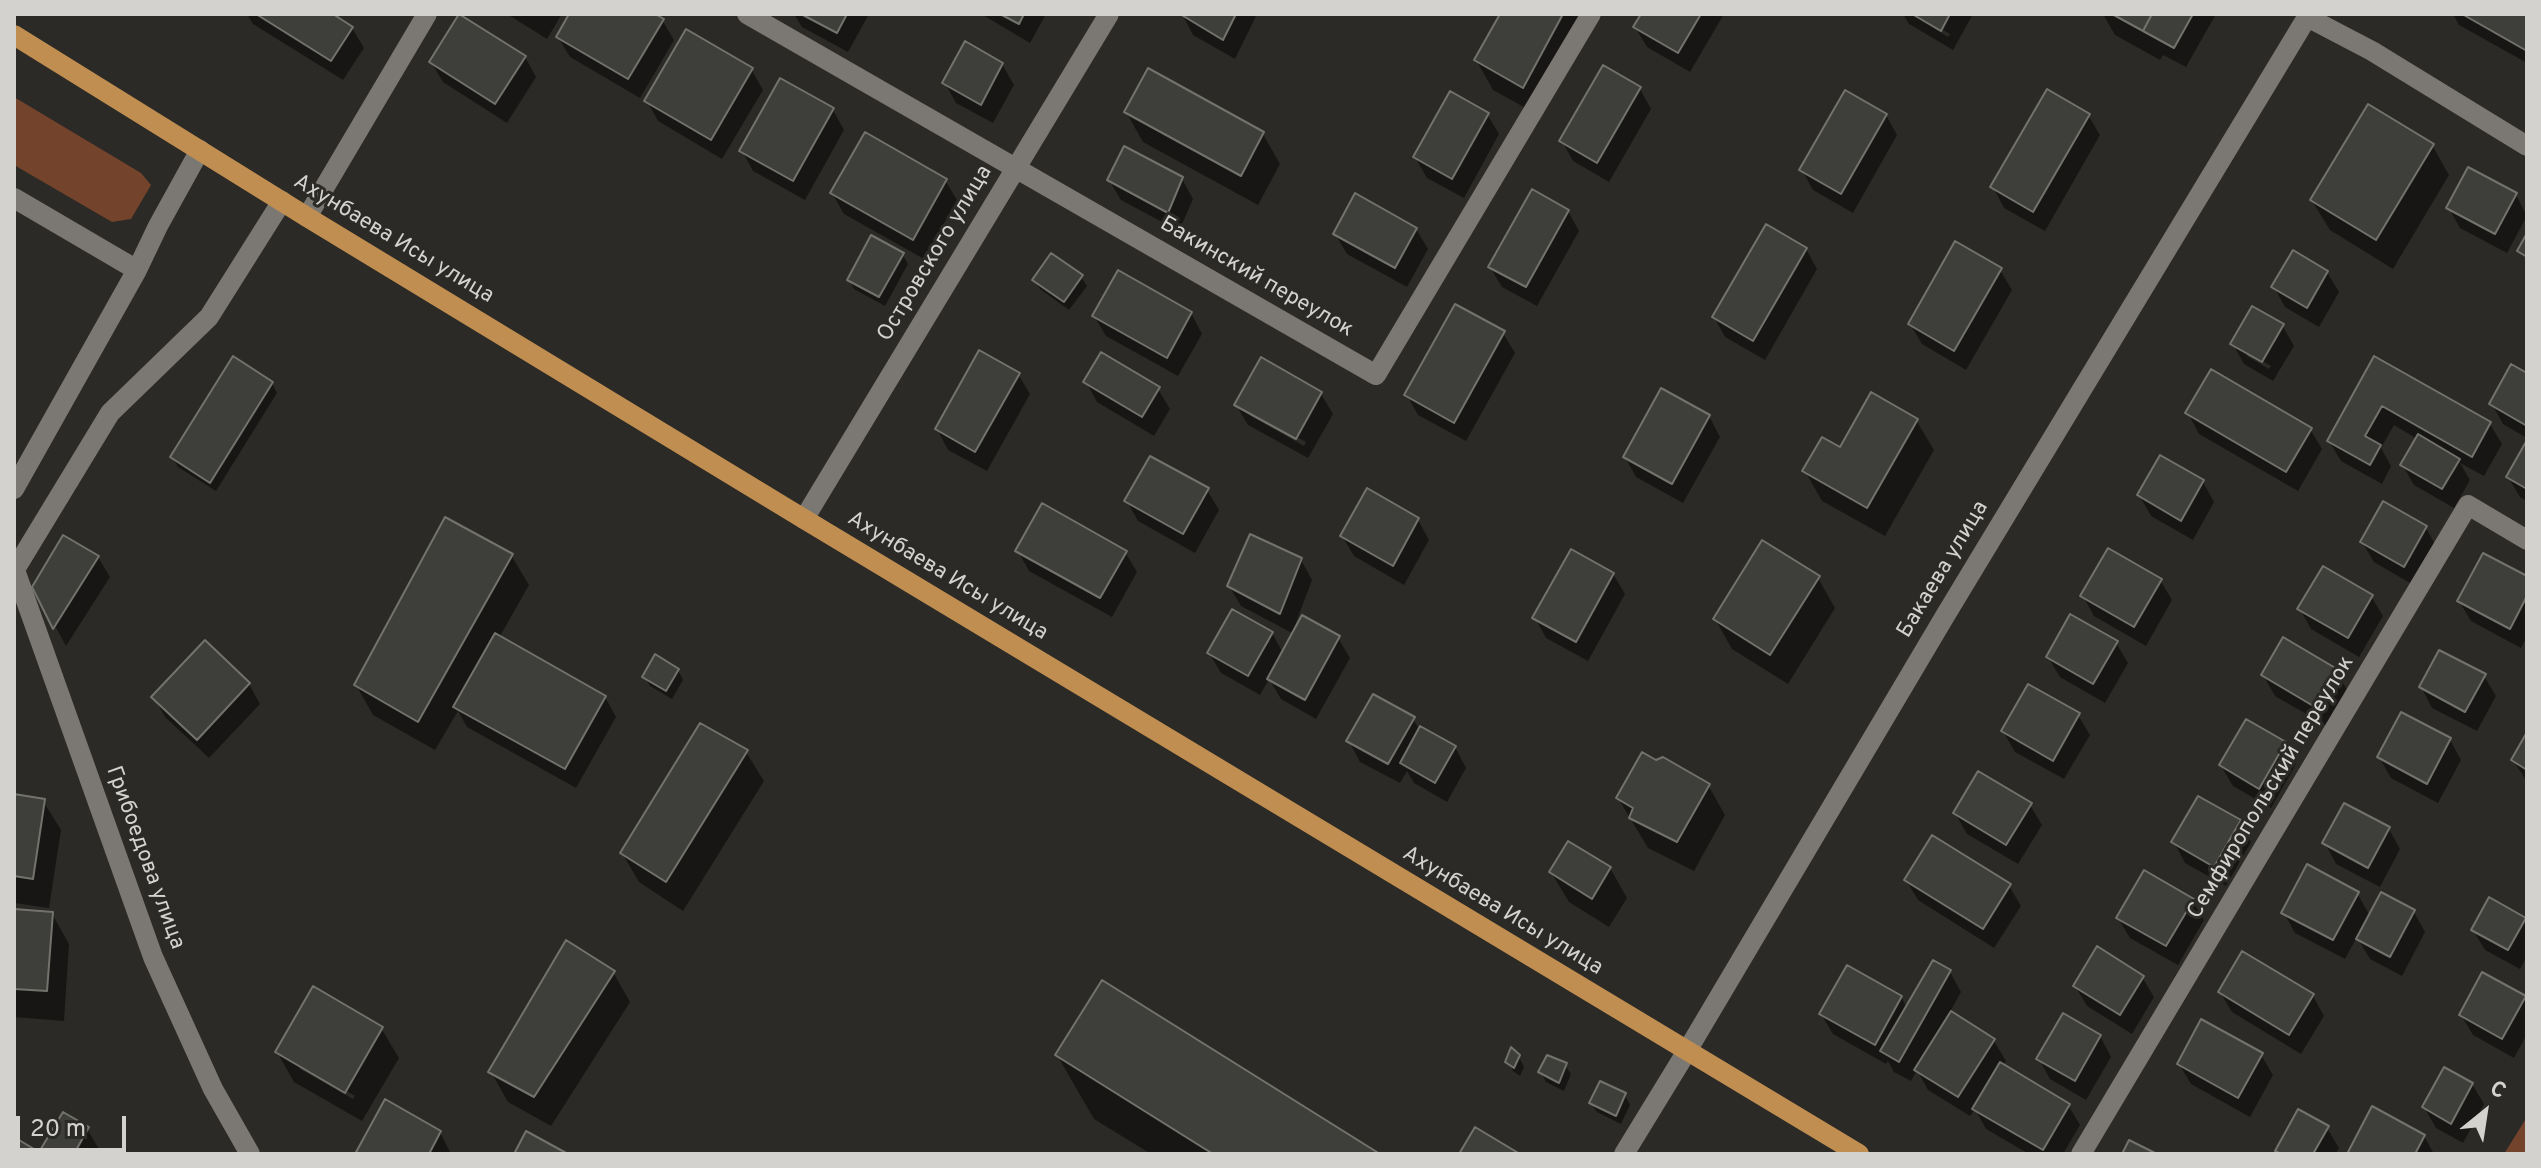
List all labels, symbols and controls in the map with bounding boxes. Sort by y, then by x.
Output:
street label: Островского улица [873,161,999,347]
street label: Ахунбаева Исы улица [288,170,498,310]
street label: Бакинский переулок [1154,212,1358,344]
street label: Бакаева улица [1893,497,1995,643]
street label: Ахунбаева Исы улица [842,507,1052,647]
street label: Семфиропольский переулок [2183,652,2361,924]
street label: Грибоедова улица [99,763,189,953]
street label: Ахунбаева Исы улица [1397,842,1607,982]
north arrow [2445,1072,2525,1152]
text: С [2484,1076,2510,1106]
scale bar [20,1100,130,1150]
text: 20 m [30,1115,86,1145]

